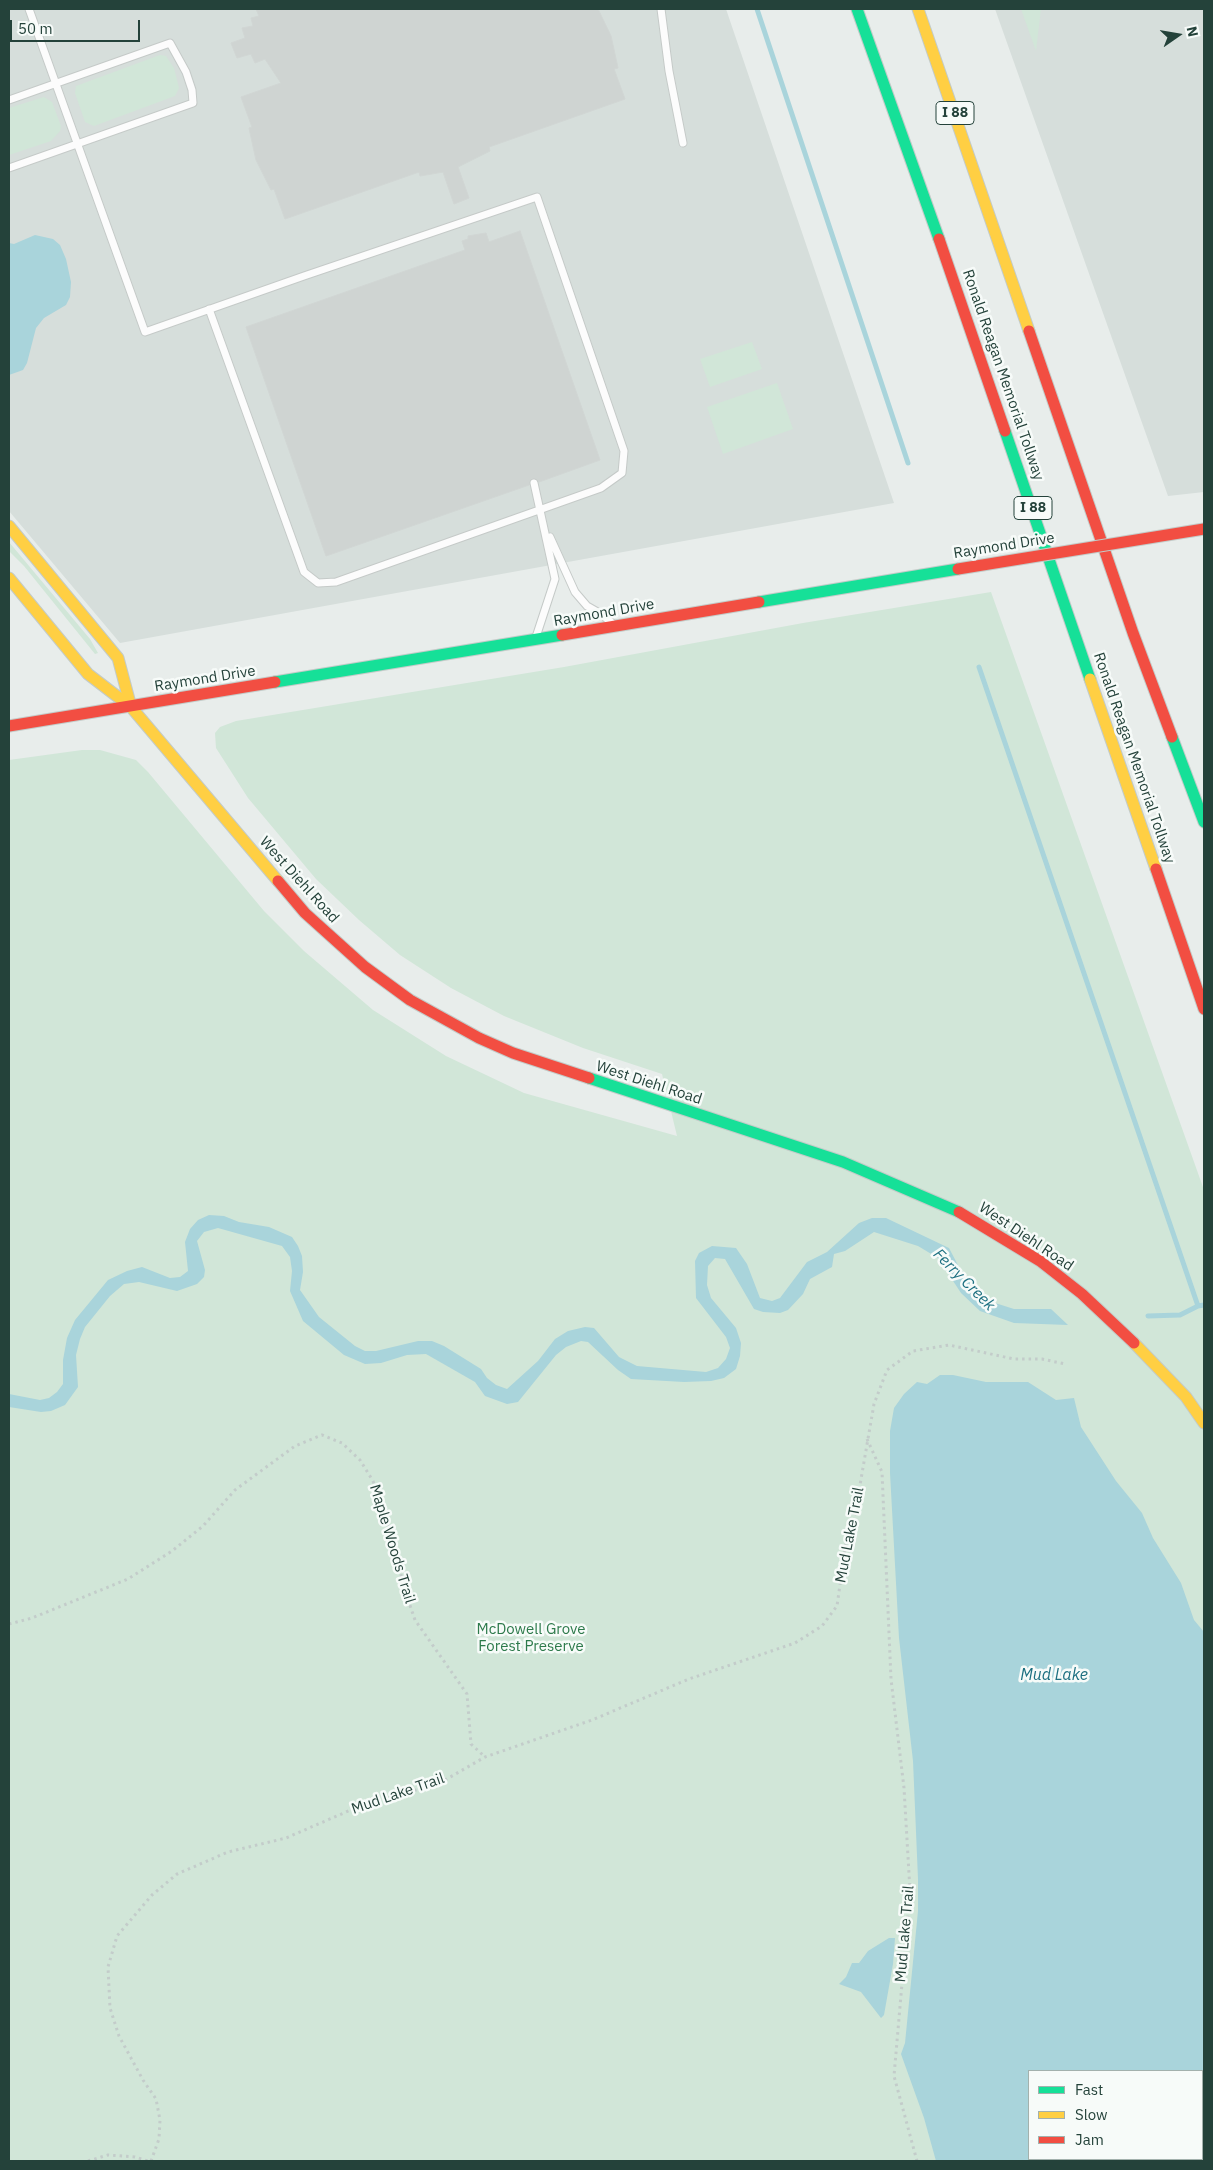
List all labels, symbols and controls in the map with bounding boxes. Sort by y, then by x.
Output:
scale bar [12,10,142,42]
north arrow [1153,10,1203,60]
text: 50 m [18,19,53,38]
text: N [1183,25,1203,39]
road number: I 88 [936,102,974,125]
street label: Ronald Reagan Memorial Tollway [958,267,1048,483]
road number: I 88 [1014,496,1052,520]
street label: Raymond Drive [952,529,1056,563]
street label: Raymond Drive [552,595,656,631]
street label: Ronald Reagan Memorial Tollway [1089,650,1179,866]
street label: Raymond Drive [153,662,257,696]
street label: West Diehl Road [255,833,343,927]
street label: West Diehl Road [594,1057,704,1109]
street label: West Diehl Road [975,1199,1077,1275]
water label: Ferry Creek [929,1245,999,1315]
street label: Maple Woods Trail [365,1482,419,1606]
street label: Mud Lake Trail [832,1486,868,1584]
park label: McDowell Grove Forest Preserve [476,1621,586,1656]
water label: Mud Lake [1020,1665,1088,1685]
street label: Mud Lake Trail [349,1770,447,1818]
street label: Mud Lake Trail [892,1885,918,1983]
legend [1028,2070,1203,2160]
text: Fast [1075,2080,1103,2099]
text: Slow [1075,2105,1108,2124]
text: Jam [1075,2130,1104,2149]

